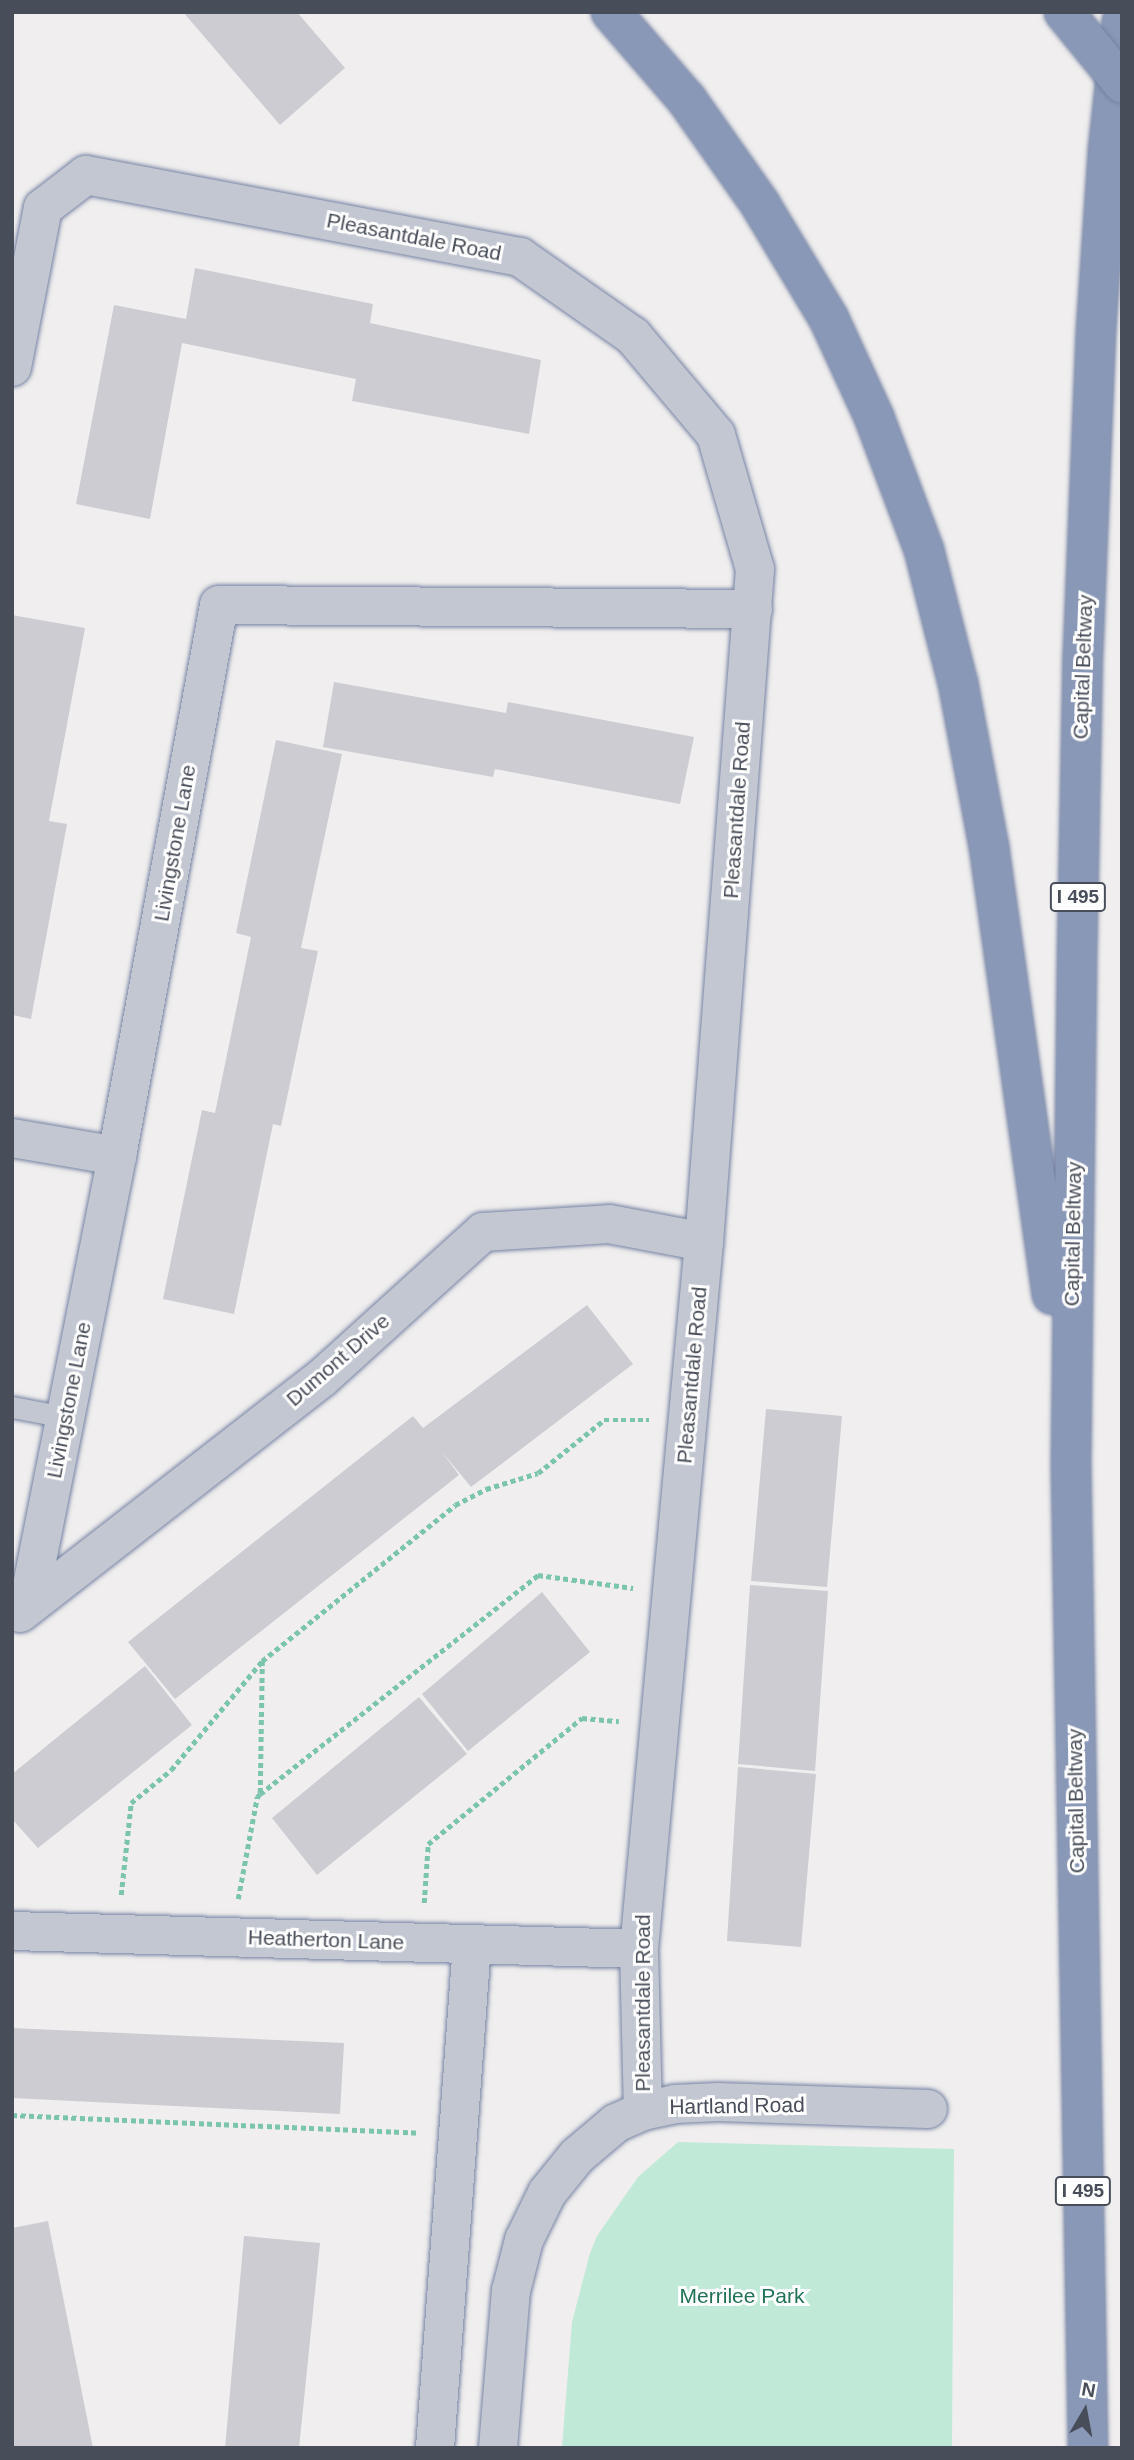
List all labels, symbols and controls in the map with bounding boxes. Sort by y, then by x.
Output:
street label: Pleasantdale Road [324,208,504,266]
street label: Capital Beltway [1068,594,1098,740]
street label: Pleasantdale Road [718,721,756,899]
street label: Livingstone Lane [149,763,201,923]
road number: I 495 [1048,882,1108,912]
street label: Capital Beltway [1059,1161,1087,1307]
street label: Pleasantdale Road [672,1286,712,1464]
street label: Dumont Drive [281,1308,395,1412]
street label: Livingstone Lane [41,1320,97,1480]
street label: Capital Beltway [1062,1728,1090,1874]
street label: Pleasantdale Road [630,1914,656,2092]
street label: Heatherton Lane [247,1925,405,1955]
street label: Hartland Road [669,2092,805,2120]
road number: I 495 [1053,2176,1113,2206]
park label: Merrilee Park [680,2283,804,2309]
north arrow [1050,2376,1120,2446]
text: N [1080,2378,1097,2401]

